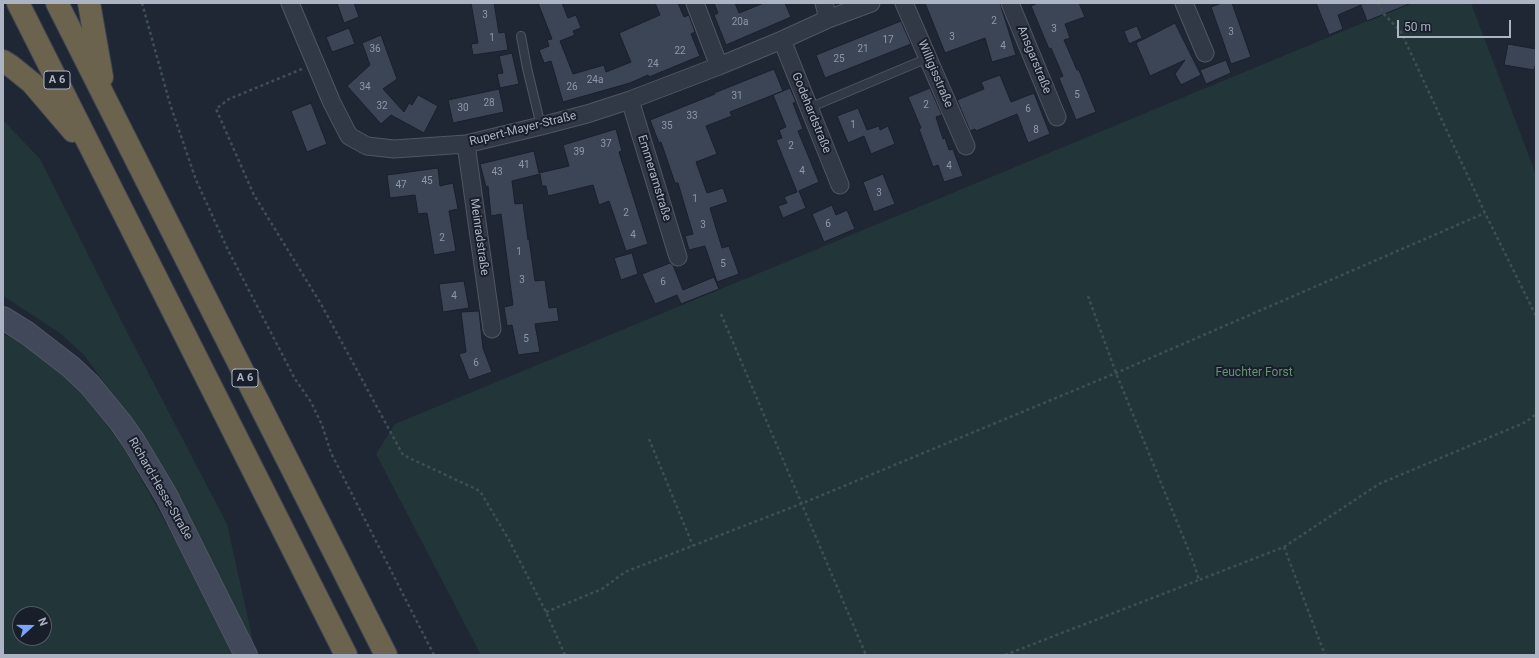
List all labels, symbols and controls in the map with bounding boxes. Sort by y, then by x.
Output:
house number: 3 [482,9,488,21]
scale bar [1399,12,1513,38]
house number: 2 [991,15,997,27]
house number: 20a [732,16,748,28]
text: 50 m [1404,20,1431,34]
house number: 3 [1051,23,1057,35]
street label: Ansgarstraße [1014,24,1054,96]
house number: 3 [1228,26,1234,38]
house number: 3 [949,31,955,43]
house number: 1 [489,32,495,44]
house number: 17 [882,34,894,46]
street label: Willigisstraße [914,38,956,110]
house number: 4 [1000,40,1006,52]
house number: 36 [369,43,381,55]
house number: 21 [857,43,869,55]
house number: 22 [674,45,686,57]
house number: 25 [833,53,845,65]
house number: 24 [647,58,659,70]
street label: Godehardstraße [788,70,834,156]
road number: A 6 [44,71,70,89]
house number: 24a [587,74,603,86]
house number: 34 [359,81,371,93]
house number: 26 [566,81,578,93]
house number: 5 [1074,89,1080,101]
house number: 31 [731,90,743,102]
house number: 28 [483,97,495,109]
house number: 2 [923,99,929,111]
house number: 32 [376,100,388,112]
house number: 30 [457,102,469,114]
house number: 6 [1025,103,1031,115]
street label: Rupert-Mayer-Straße [468,109,578,149]
house number: 33 [686,110,698,122]
house number: 1 [850,119,856,131]
house number: 35 [661,120,673,132]
house number: 8 [1033,124,1039,136]
street label: Emmeramstraße [634,133,674,223]
house number: 37 [600,138,612,150]
house number: 2 [788,140,794,152]
house number: 39 [573,146,585,158]
house number: 41 [518,159,530,171]
house number: 4 [946,160,952,172]
house number: 4 [799,165,805,177]
house number: 43 [491,166,503,178]
house number: 45 [421,175,433,187]
house number: 47 [395,179,407,191]
house number: 3 [876,187,882,199]
house number: 1 [692,193,698,205]
street label: Meinradstraße [466,198,492,276]
house number: 2 [623,207,629,219]
house number: 6 [825,218,831,230]
house number: 3 [700,219,706,231]
house number: 4 [630,229,636,241]
house number: 2 [439,232,445,244]
house number: 1 [516,246,522,258]
house number: 5 [720,258,726,270]
house number: 3 [519,274,525,286]
house number: 6 [660,276,666,288]
house number: 4 [451,290,457,302]
house number: 5 [523,333,529,345]
house number: 6 [473,357,479,369]
park label: Feuchter Forst [1215,366,1293,380]
road number: A 6 [232,369,258,387]
street label: Richard-Hesse-Straße [125,435,195,543]
north arrow [12,606,52,646]
text: N [35,616,50,628]

